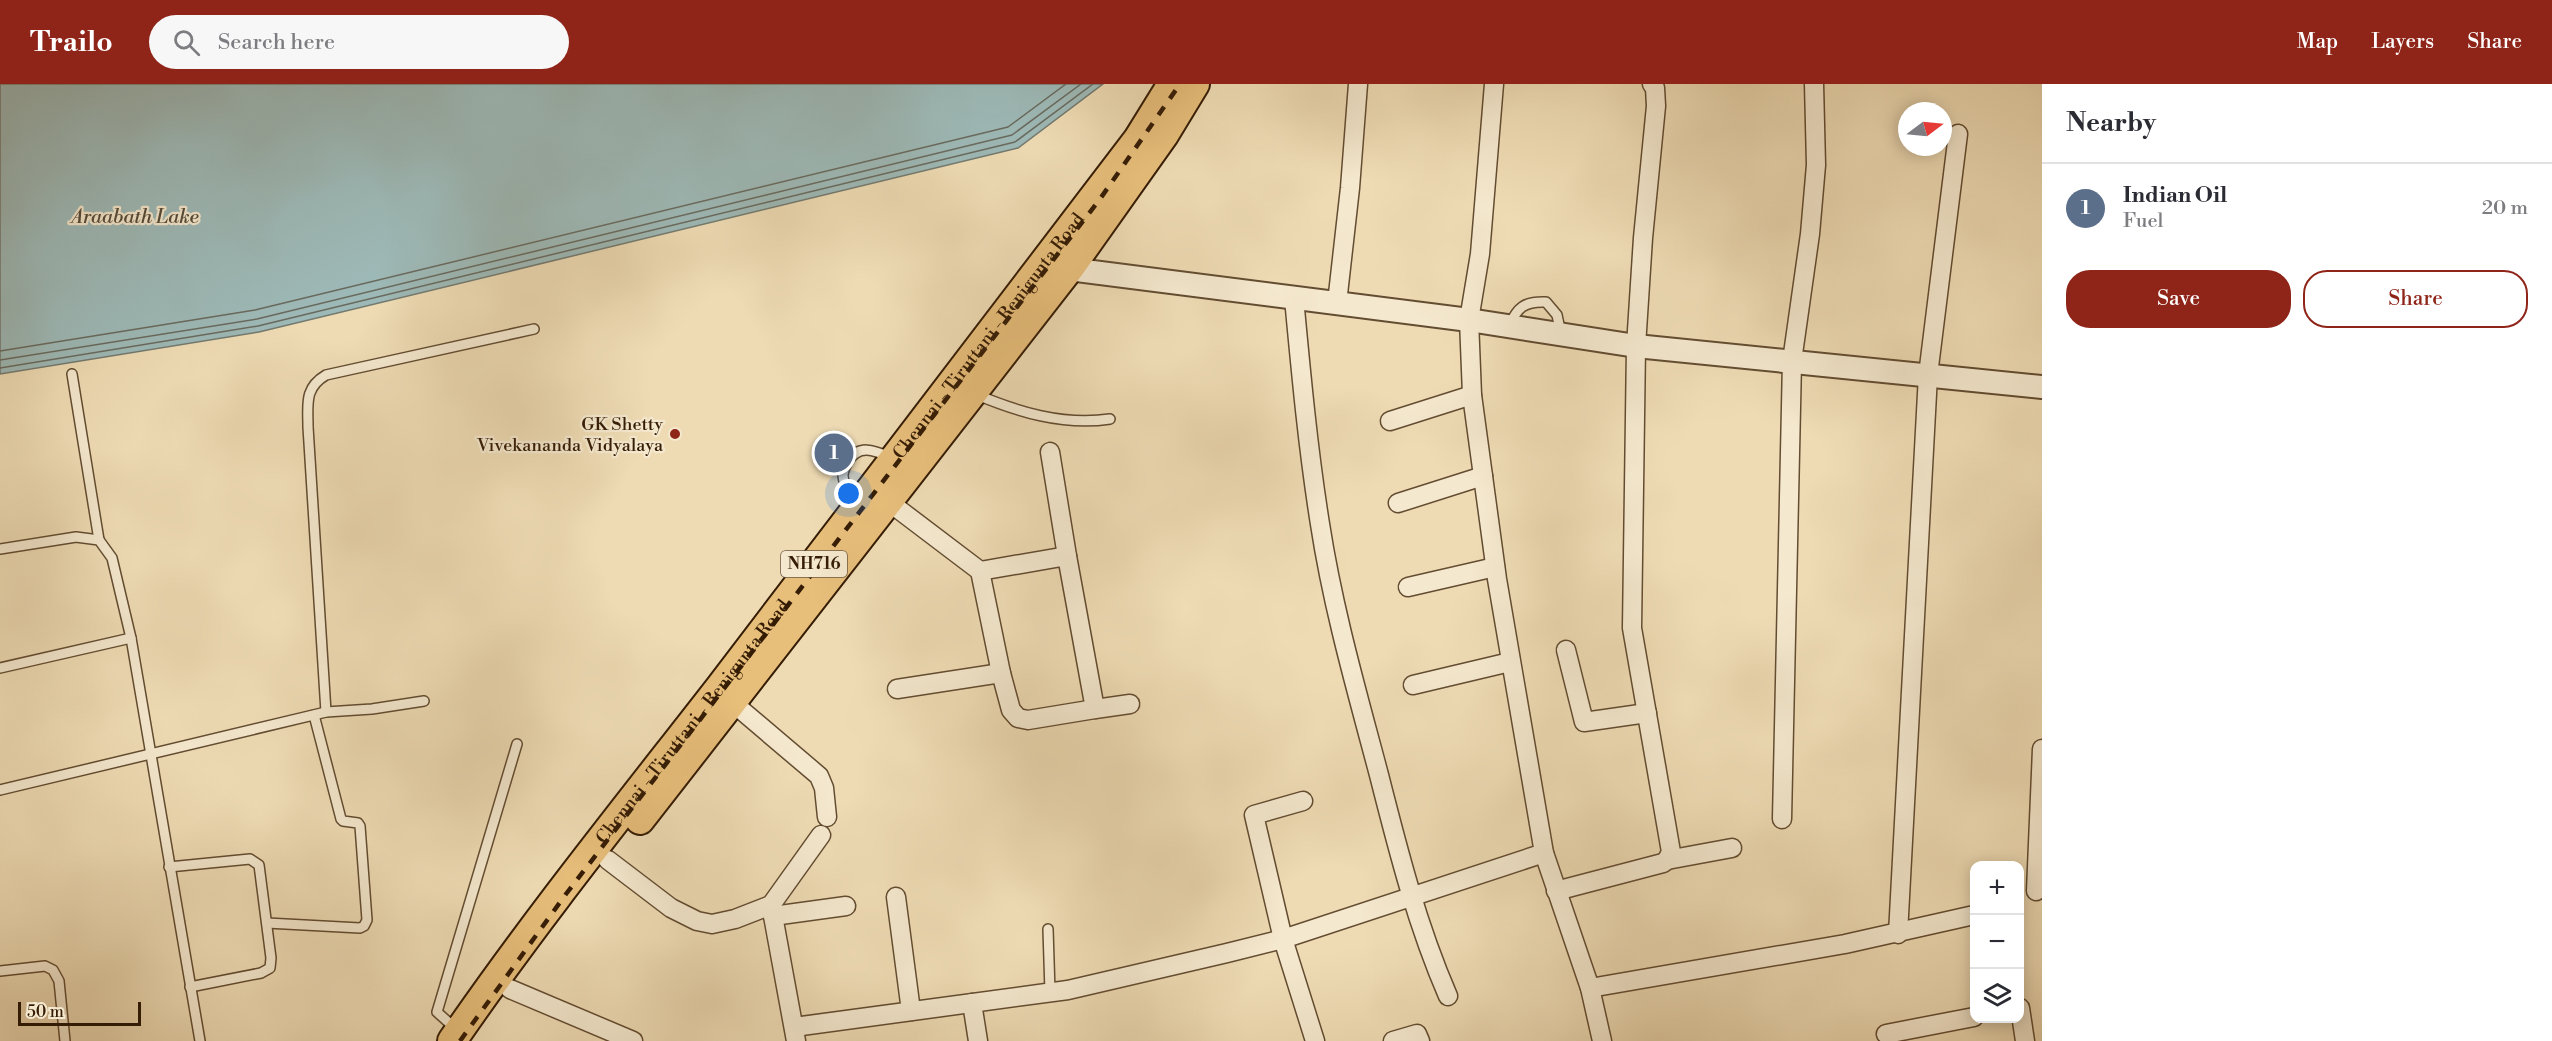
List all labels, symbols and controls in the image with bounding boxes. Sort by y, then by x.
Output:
search box [149,15,569,69]
text: Trailo [30,25,113,60]
icon: search [170,26,203,59]
text: Search here [218,29,335,56]
text: Map [2297,29,2338,55]
text: Layers [2371,29,2434,55]
text: Share [2467,29,2522,55]
north arrow [1898,102,1952,156]
text: Nearby [2066,107,2156,139]
text: Indian Oil [2123,182,2227,209]
text: 1 [2081,196,2090,221]
text: 20 m [2482,196,2528,221]
water label: Araabath Lake [69,205,200,230]
street label: Chennai - Tiruttani - Renigunta Road [887,208,1090,464]
text: Fuel [2123,209,2163,234]
button: Save [2066,270,2291,328]
button: Share [2303,270,2528,328]
place label: GK Shetty Vivekananda Vidyalaya [476,413,664,457]
marker: GK Shetty Vivekananda Vidyalaya [668,427,682,441]
pin: 1 [814,430,854,476]
your location [834,479,863,508]
road number: NH716 [781,551,847,577]
street label: Chennai - Tiruttani - Renigunta Road [590,594,795,848]
map controls [1970,861,2024,1023]
button: + [1970,861,2024,915]
button: − [1970,915,2024,969]
button: layers [1970,969,2024,1023]
scale bar [18,999,141,1026]
text: 50 m [27,1002,64,1022]

